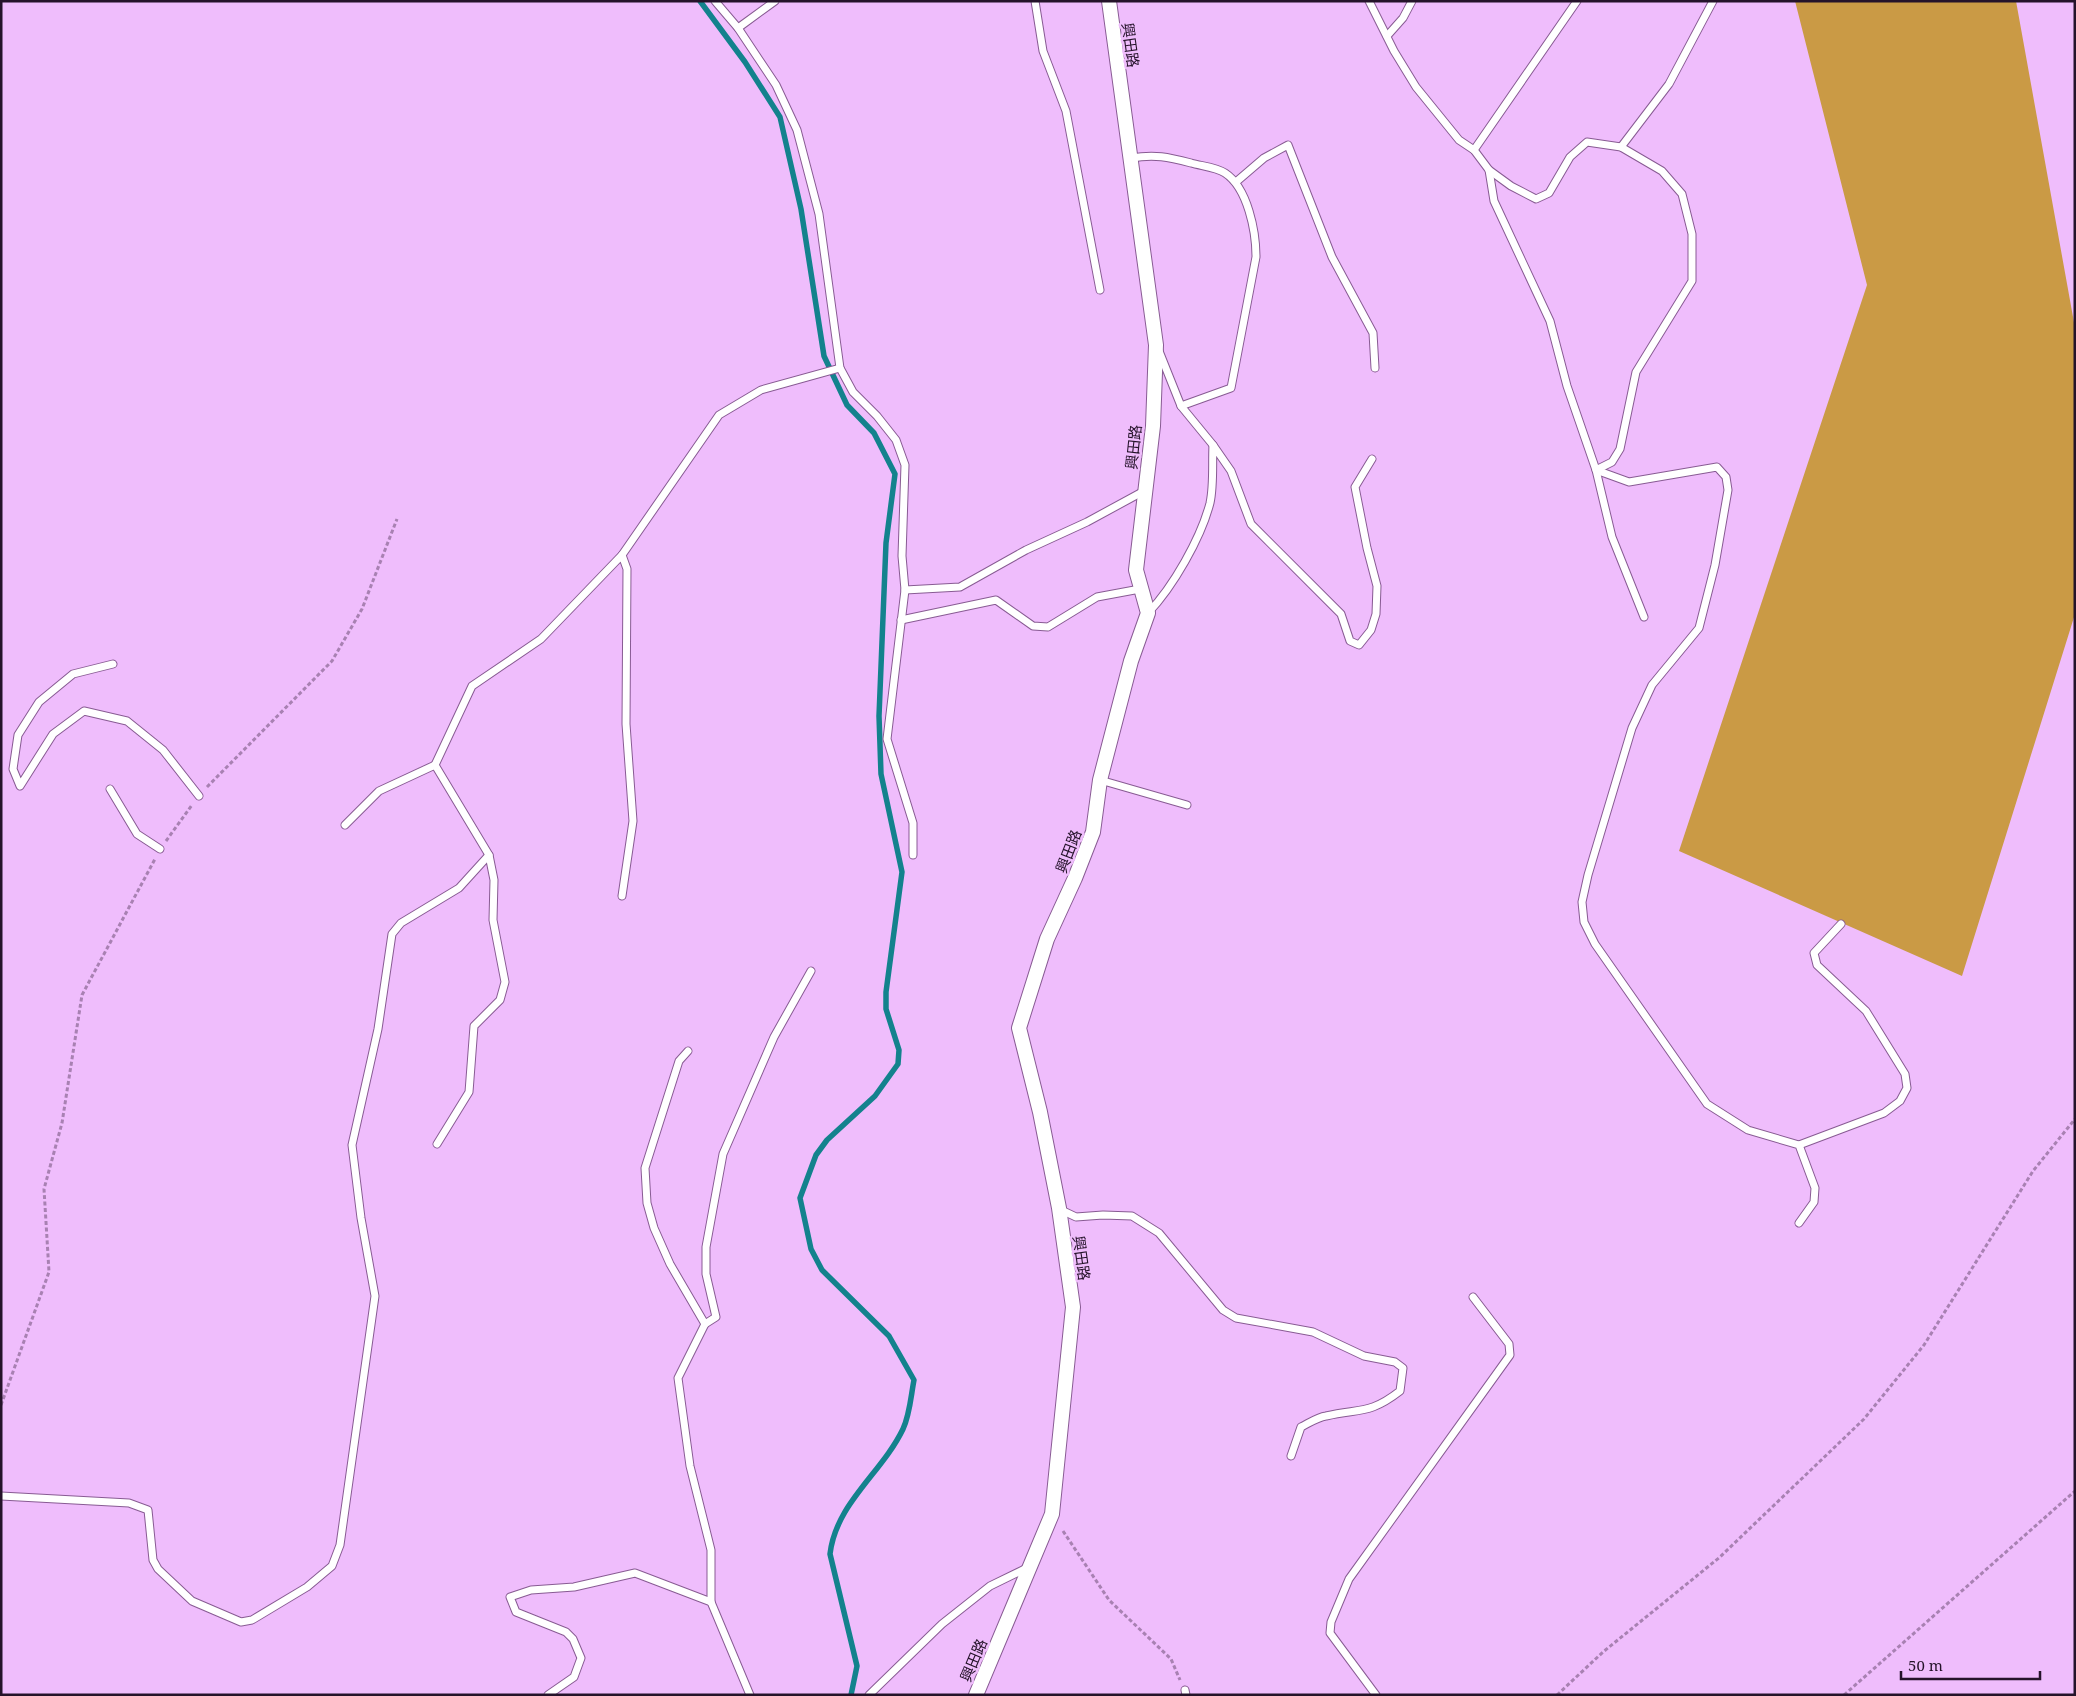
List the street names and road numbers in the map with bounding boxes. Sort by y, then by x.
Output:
street label: 興田路 [1118,21,1144,69]
street label: 興田路 [1121,424,1145,470]
street label: 興田路 [1051,826,1085,876]
street label: 興田路 [1069,1234,1095,1282]
street label: 興田路 [955,1635,991,1685]

